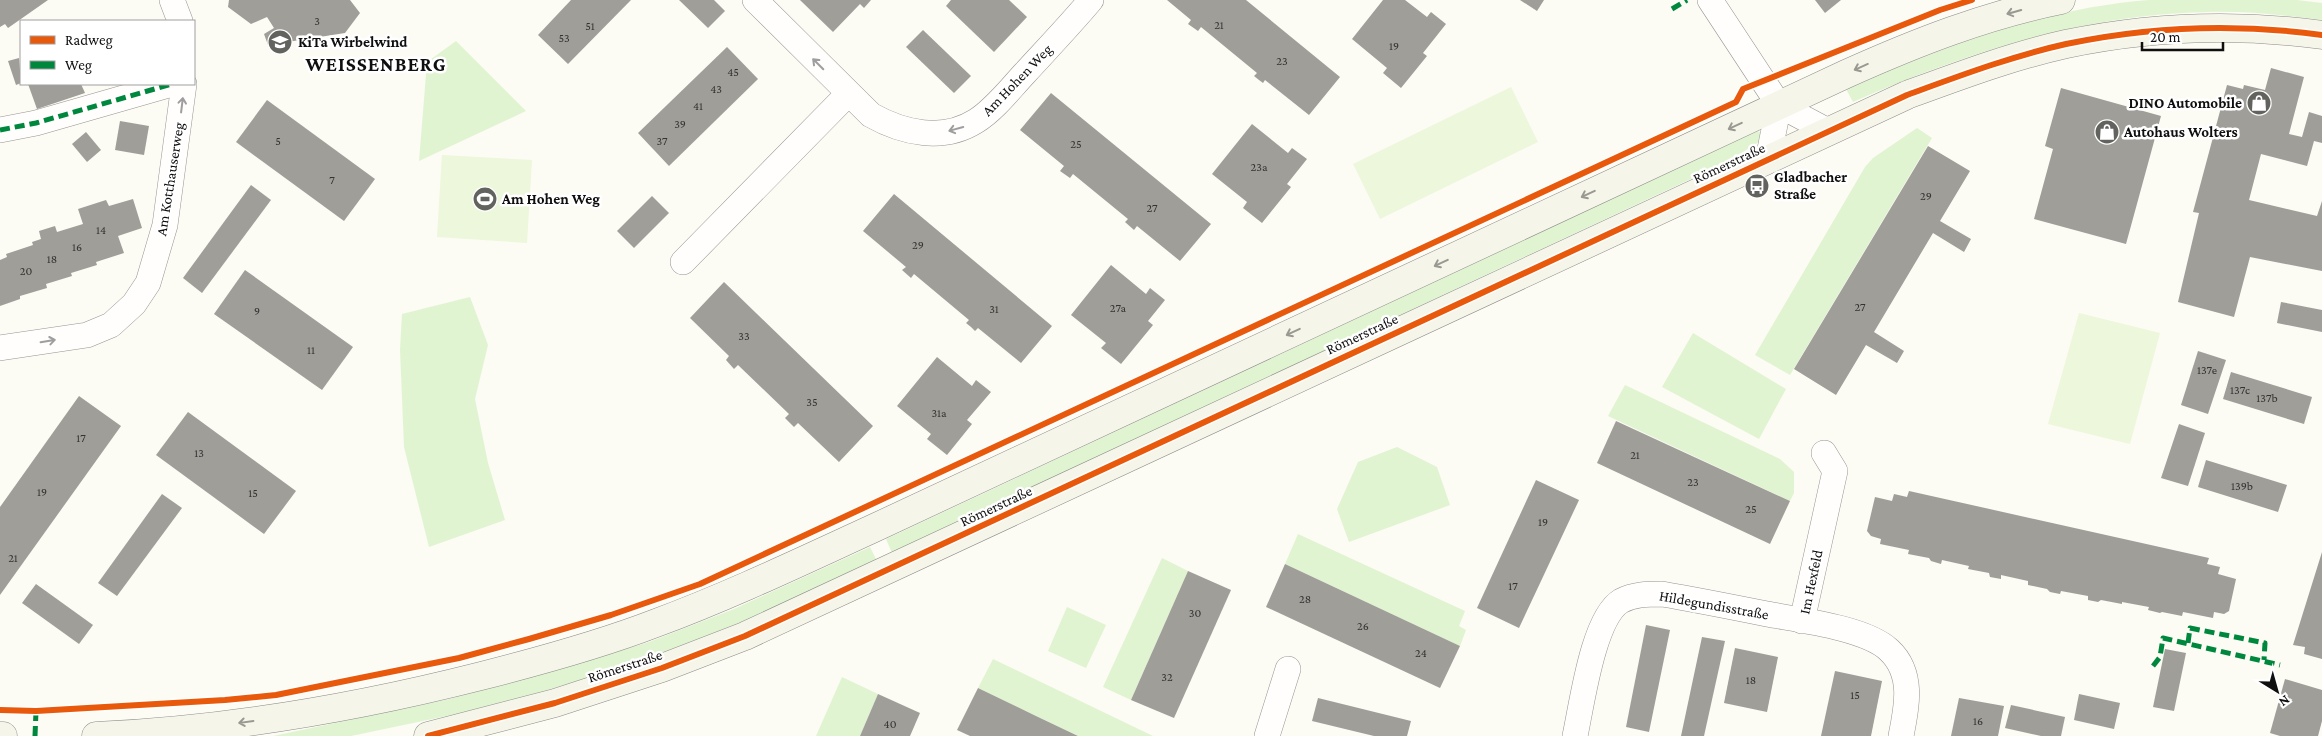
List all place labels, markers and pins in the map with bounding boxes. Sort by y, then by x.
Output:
school or university icon: KiTa Wirbelwind [267,29,293,55]
place label: KiTa Wirbelwind [298,34,408,50]
shop icon: DINO Automobile [2246,90,2272,116]
place label: DINO Automobile [2128,95,2242,111]
shop icon: Autohaus Wolters [2094,119,2120,145]
place label: Autohaus Wolters [2123,124,2238,140]
place label: Gladbacher Straße [1774,169,1847,202]
bus stop icon: Gladbacher Straße [1744,173,1770,199]
sports icon: Am Hohen Weg [472,186,498,212]
place label: Am Hohen Weg [501,191,600,207]

